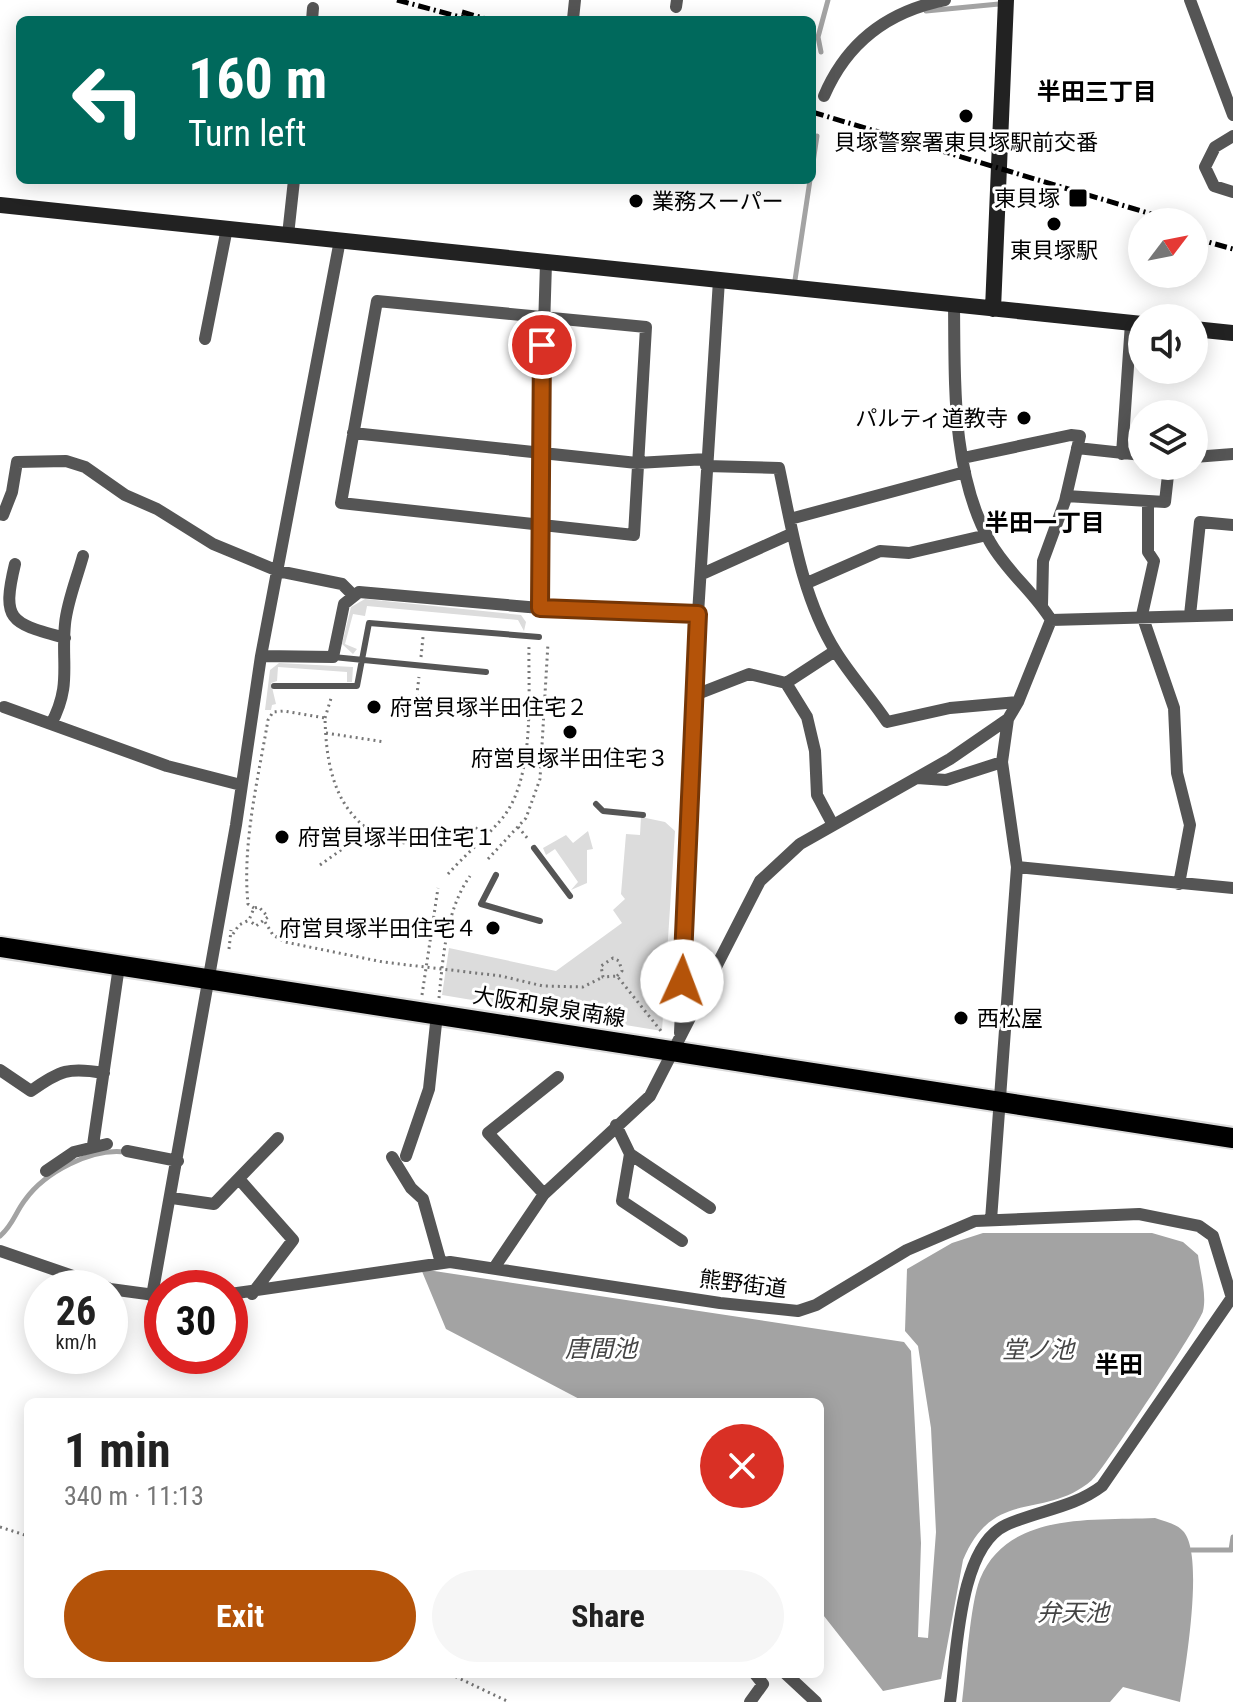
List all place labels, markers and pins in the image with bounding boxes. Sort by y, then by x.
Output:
marker: 貝塚警察署東貝塚駅前交番 [957,107,975,125]
place label: 貝塚警察署東貝塚駅前交番 [834,130,1098,155]
place label: 東貝塚 [994,186,1060,211]
marker: 東貝塚 [1067,187,1089,209]
place label: 業務スーパー [652,189,784,214]
marker: 業務スーパー [627,192,645,210]
marker: 東貝塚駅 [1045,215,1063,233]
place label: 東貝塚駅 [1010,238,1098,263]
pin [508,311,576,379]
place label: パルティ道教寺 [855,406,1008,431]
marker: パルティ道教寺 [1015,409,1033,427]
place label: 府営貝塚半田住宅２ [390,695,588,720]
marker: 府営貝塚半田住宅２ [365,698,383,716]
marker: 府営貝塚半田住宅３ [561,723,579,741]
place label: 府営貝塚半田住宅３ [471,746,669,771]
place label: 府営貝塚半田住宅１ [298,825,496,850]
marker: 府営貝塚半田住宅１ [273,828,291,846]
place label: 府営貝塚半田住宅４ [279,916,477,941]
marker: 府営貝塚半田住宅４ [484,919,502,937]
place label: 西松屋 [977,1006,1043,1031]
marker: 西松屋 [952,1009,970,1027]

